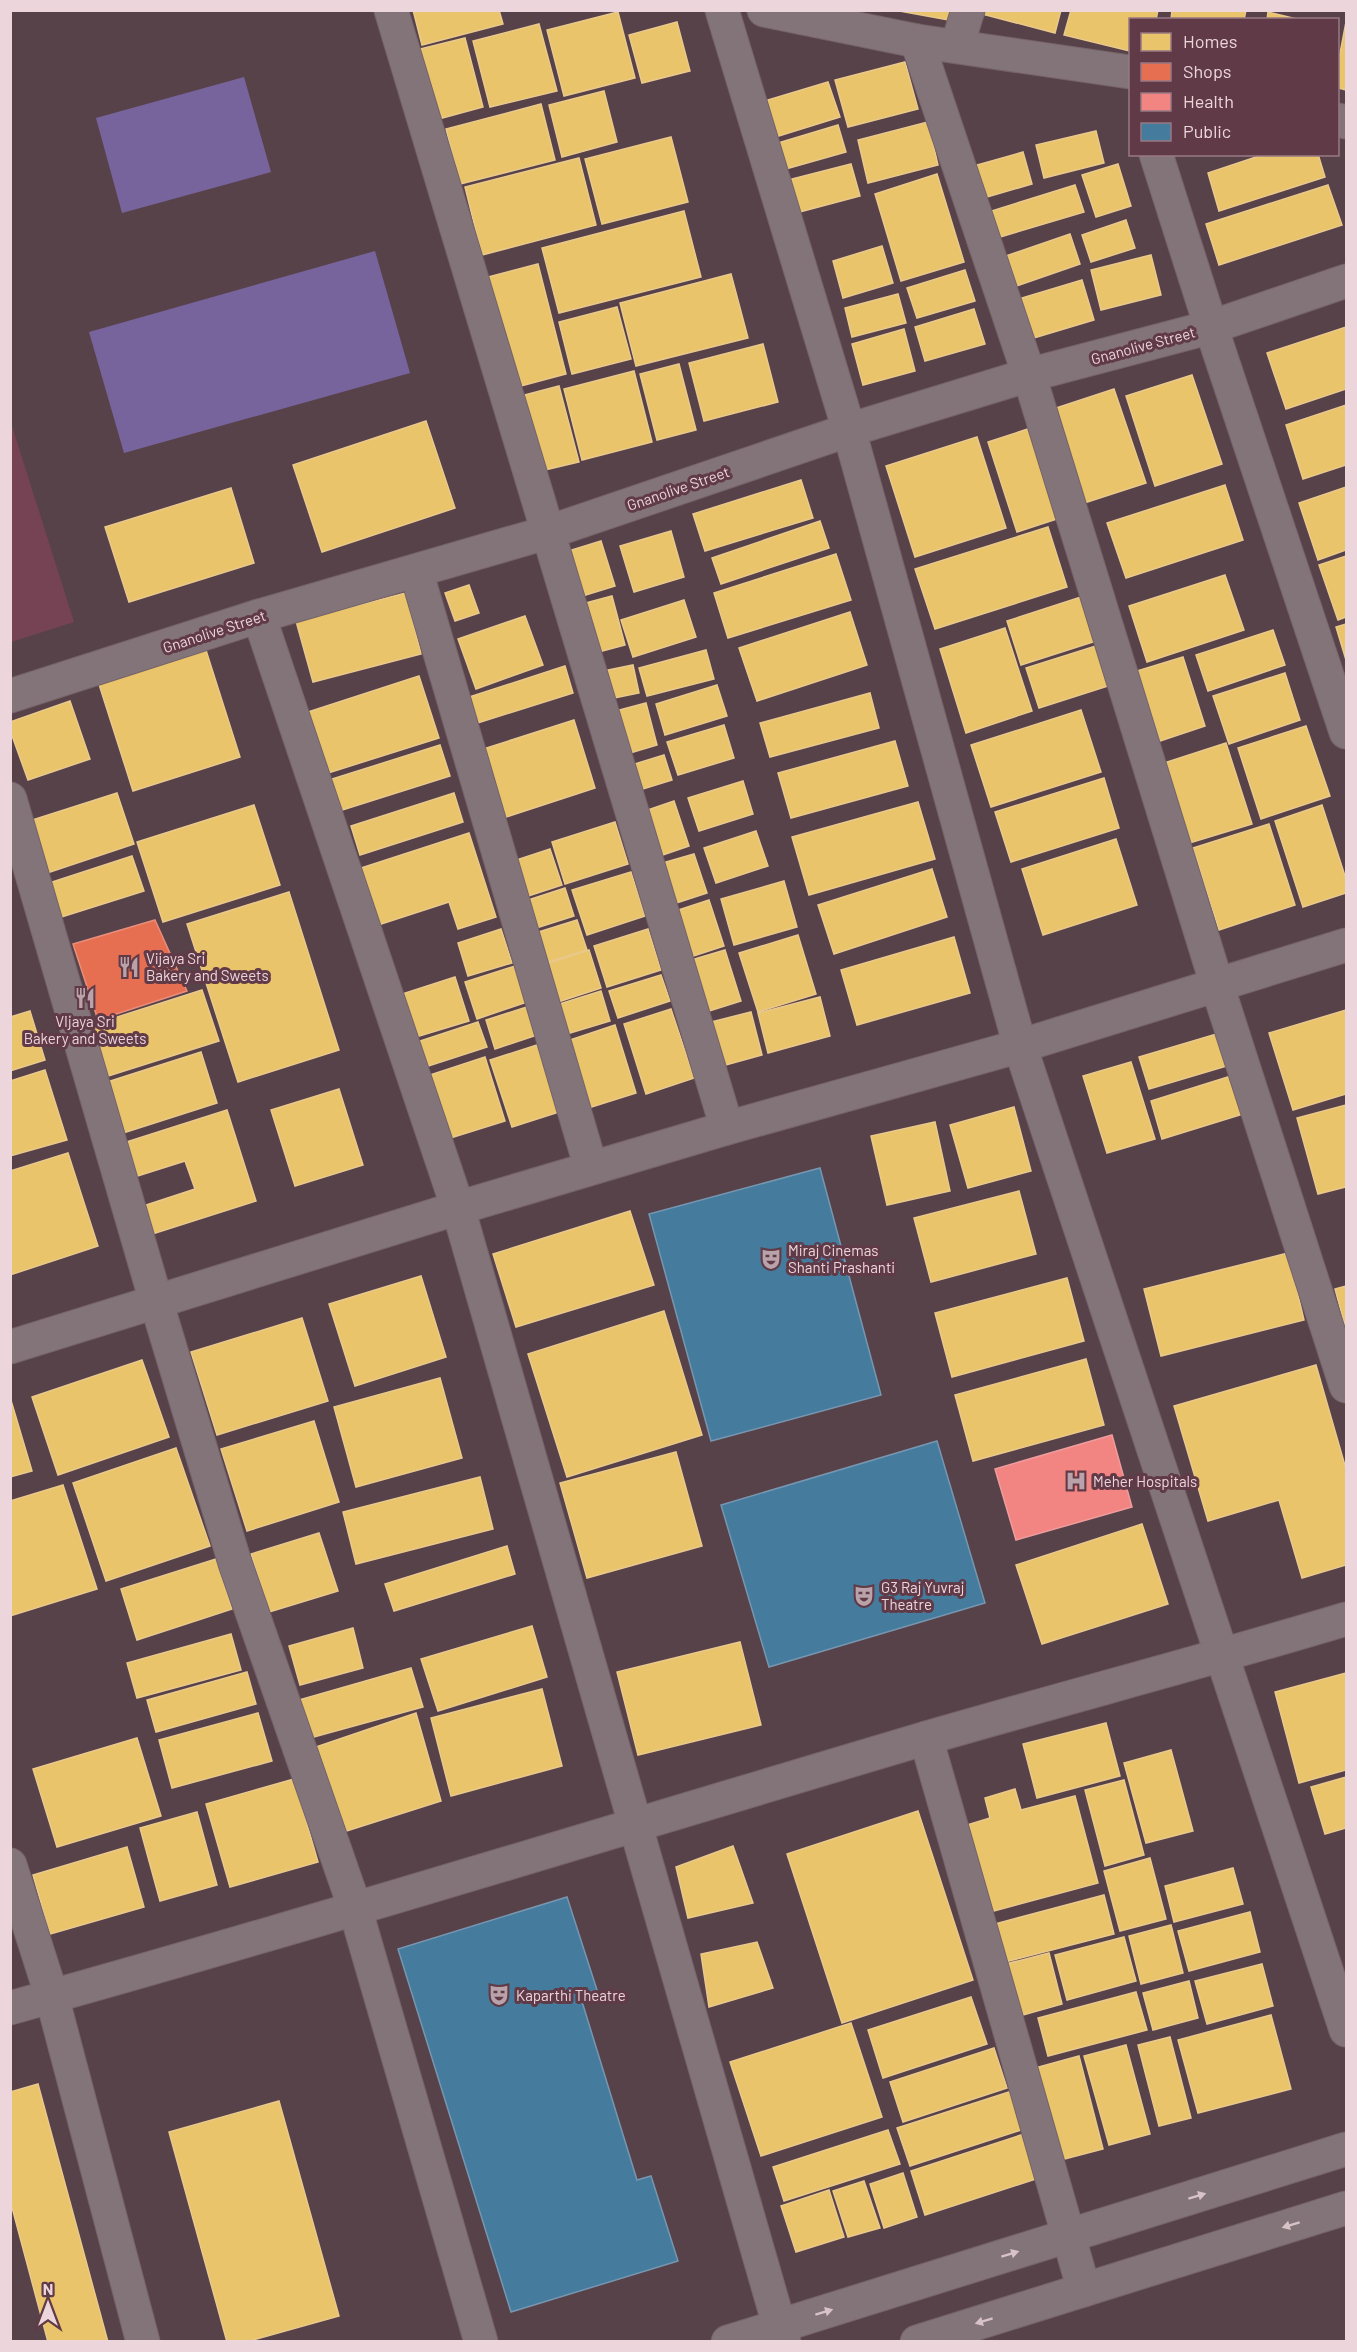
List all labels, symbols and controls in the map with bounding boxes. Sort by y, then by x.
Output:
legend [1129,18,1339,156]
text: Homes [1183,30,1237,52]
text: Shops [1183,60,1232,82]
text: Health [1183,90,1234,112]
text: Public [1183,120,1231,142]
street label: Gnanolive Street [1089,322,1197,368]
street label: Gnanolive Street [624,462,732,514]
street label: Gnanolive Street [160,606,268,656]
place label: Vijaya Sri Bakery and Sweets [146,949,269,984]
restaurant icon: Vijaya Sri Bakery and Sweets [117,955,141,979]
restaurant icon: VIjaya Sri Bakery and Sweets [73,986,97,1010]
place label: VIjaya Sri Bakery and Sweets [24,1012,146,1047]
place label: Miraj Cinemas Shanti Prashanti [788,1241,895,1276]
theatre icon: Miraj Cinemas Shanti Prashanti [759,1247,783,1271]
hospital icon: Meher Hospitals [1064,1469,1088,1493]
place label: Meher Hospitals [1093,1472,1197,1490]
place label: G3 Raj Yuvraj Theatre [881,1578,964,1613]
theatre icon: G3 Raj Yuvraj Theatre [852,1584,876,1608]
theatre icon: Kaparthi Theatre [487,1983,511,2007]
place label: Kaparthi Theatre [516,1986,626,2004]
one-way arrow [1188,2191,1206,2200]
one-way arrow [1282,2221,1300,2230]
one-way arrow [1001,2249,1019,2258]
north arrow [18,2274,78,2334]
text: N [43,2279,53,2298]
one-way arrow [815,2307,833,2316]
one-way arrow [975,2317,993,2326]

